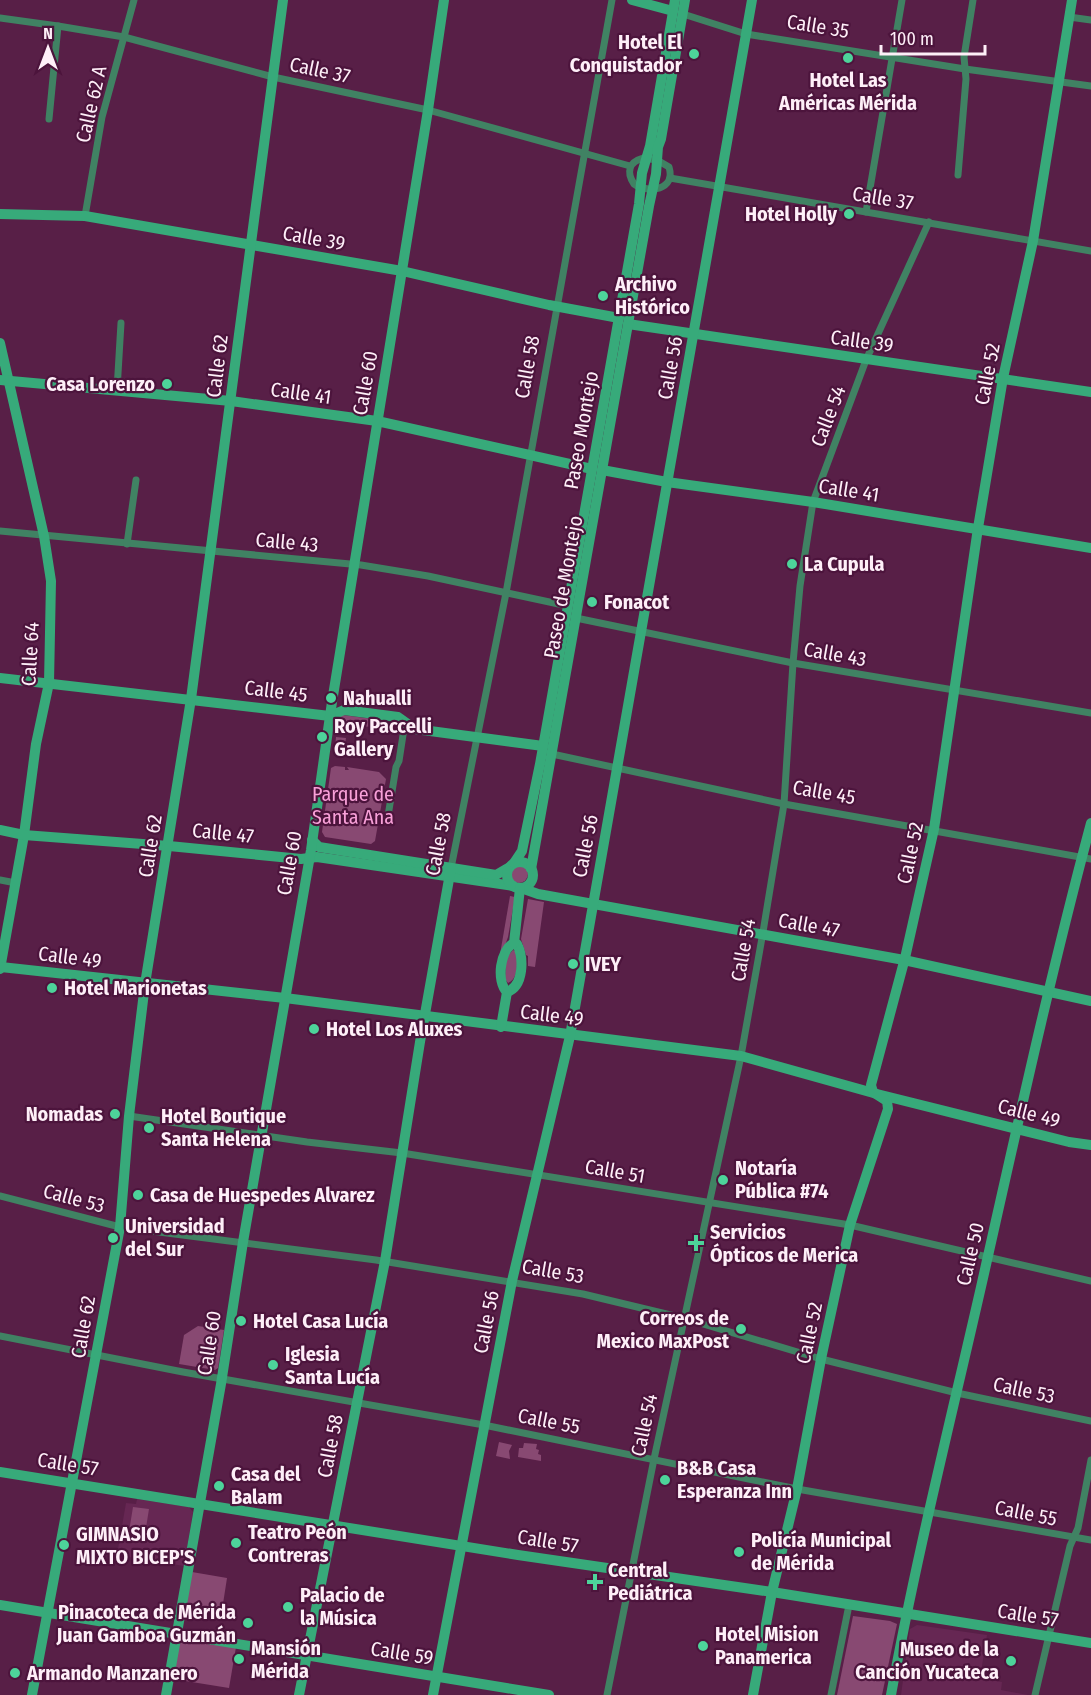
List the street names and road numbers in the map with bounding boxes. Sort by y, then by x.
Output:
street label: Calle 35 [785,9,851,43]
street label: Calle 37 [287,52,353,88]
street label: Calle 62 A [70,63,112,145]
street label: Calle 37 [851,181,915,215]
street label: Calle 39 [281,221,347,255]
street label: Calle 39 [829,325,895,357]
street label: Calle 62 [201,333,233,399]
street label: Calle 58 [510,334,544,400]
street label: Calle 56 [653,334,687,401]
street label: Calle 52 [969,341,1005,407]
street label: Calle 60 [348,349,382,417]
street label: Paseo Montejo [559,369,603,491]
street label: Calle 41 [269,377,333,409]
street label: Calle 54 [805,382,851,450]
street label: Calle 41 [817,473,881,507]
street label: Paseo de Montejo [539,514,587,660]
street label: Calle 43 [255,527,319,557]
street label: Calle 64 [16,621,44,687]
street label: Calle 43 [802,637,868,671]
street label: Calle 45 [243,675,309,707]
street label: Calle 45 [791,775,857,809]
street label: Calle 58 [420,810,456,878]
street label: Calle 56 [567,812,603,880]
street label: Calle 62 [133,813,167,879]
street label: Calle 47 [191,818,255,848]
street label: Calle 52 [892,820,928,886]
street label: Calle 60 [272,829,306,897]
street label: Calle 47 [776,908,842,942]
street label: Calle 54 [726,916,760,983]
street label: Calle 49 [37,941,103,973]
street label: Calle 49 [519,999,585,1031]
street label: Calle 49 [995,1094,1063,1132]
street label: Calle 51 [583,1154,647,1188]
street label: Calle 53 [41,1178,107,1218]
street label: Calle 50 [951,1220,989,1288]
street label: Calle 53 [520,1254,586,1288]
street label: Calle 56 [468,1288,504,1356]
street label: Calle 62 [66,1294,100,1360]
street label: Calle 52 [791,1300,827,1366]
street label: Calle 60 [192,1309,226,1377]
street label: Calle 53 [991,1372,1057,1408]
street label: Calle 54 [626,1391,662,1459]
street label: Calle 55 [516,1403,582,1439]
street label: Calle 58 [312,1412,348,1480]
street label: Calle 57 [36,1447,100,1481]
street label: Calle 55 [993,1495,1059,1531]
street label: Calle 57 [516,1524,580,1558]
street label: Calle 57 [996,1598,1060,1632]
street label: Calle 59 [369,1636,435,1670]

